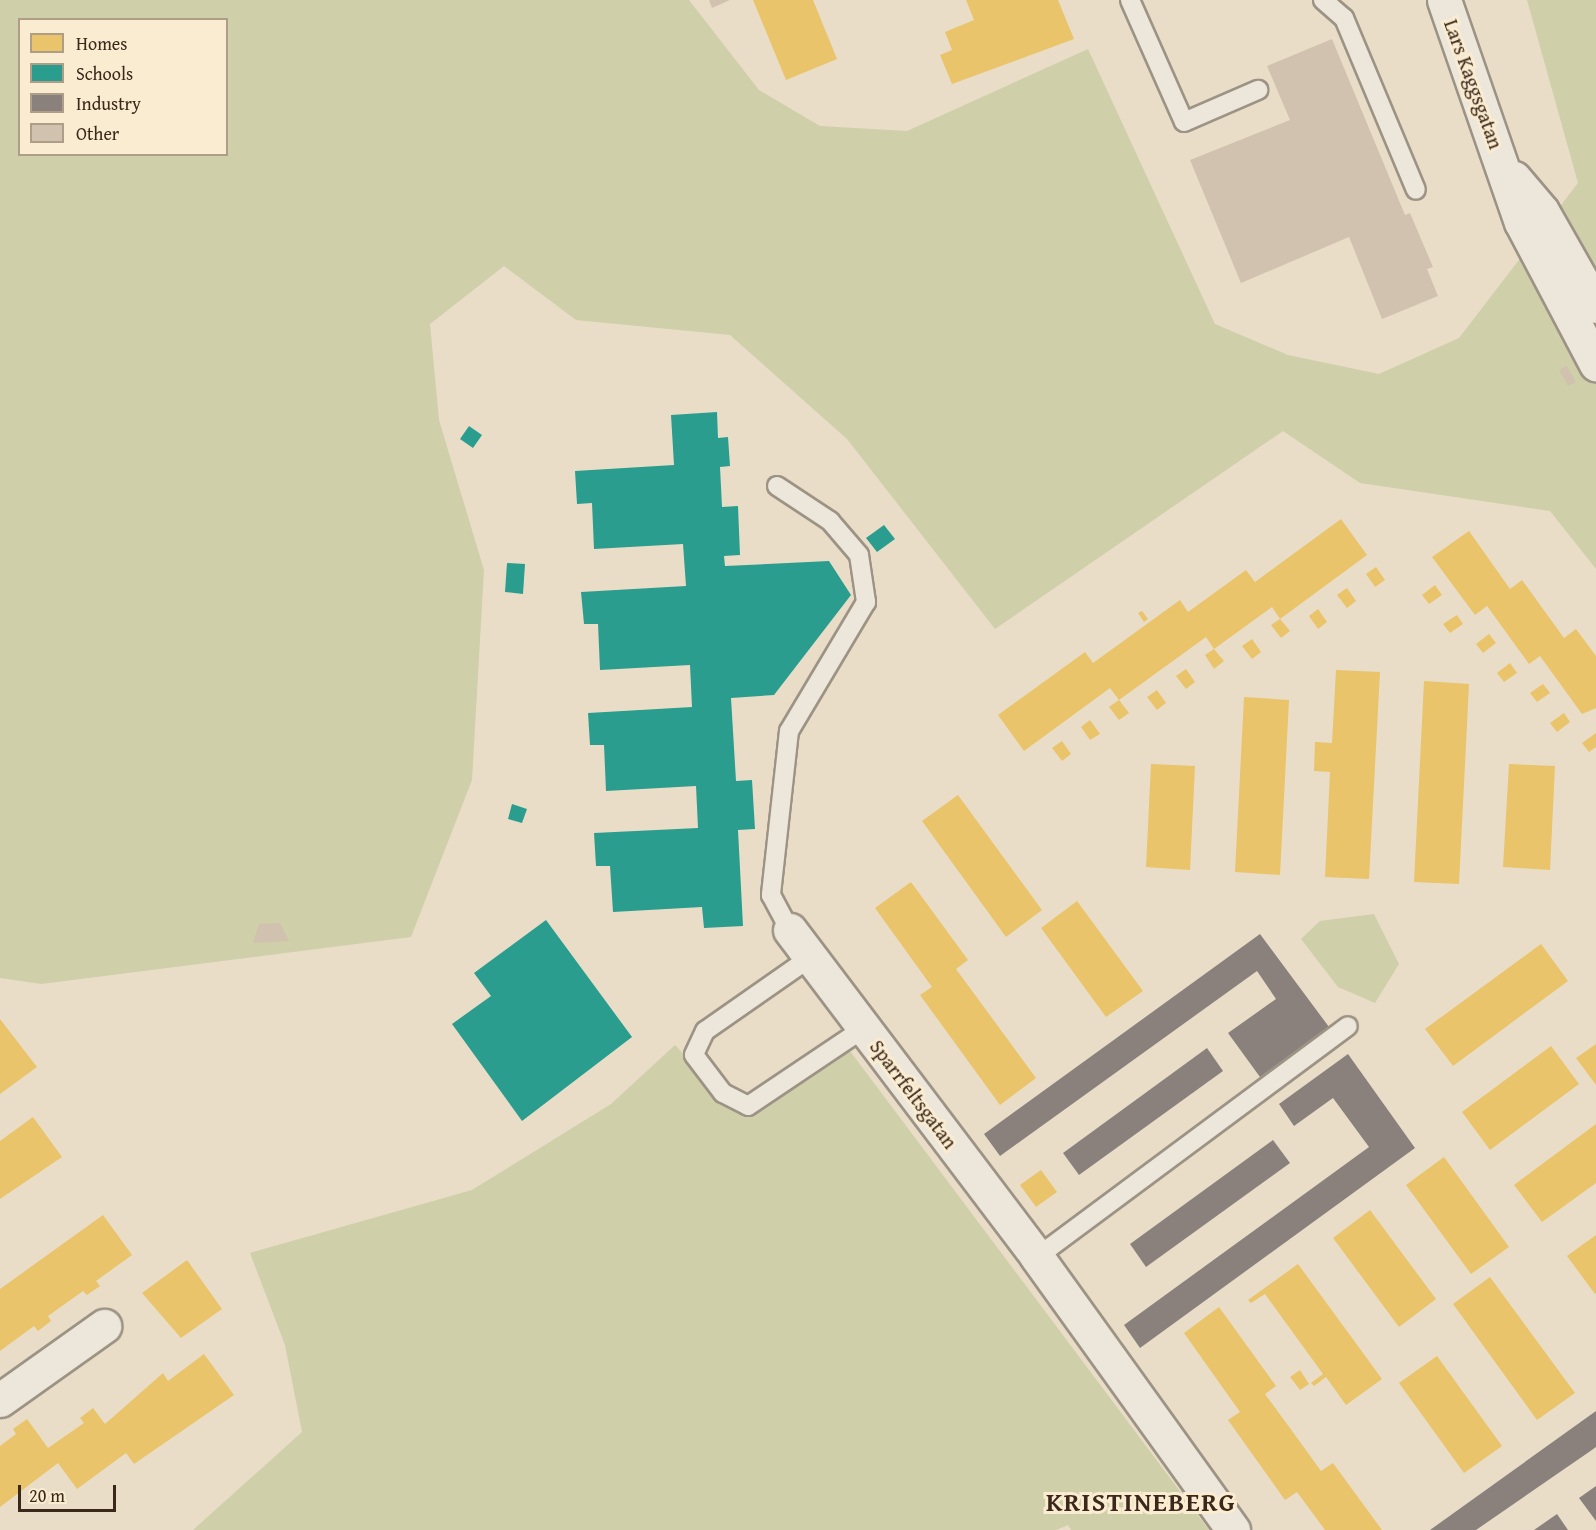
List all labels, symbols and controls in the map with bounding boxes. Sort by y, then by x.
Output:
street label: Lars Kaggsgatan [1439,16,1509,152]
legend [18,18,228,156]
text: Homes [76,30,127,57]
text: Schools [76,60,133,87]
text: Industry [76,90,141,117]
text: Other [76,120,119,147]
street label: Sparrfeltsgatan [865,1035,963,1153]
scale bar [21,1473,118,1511]
text: 20 m [29,1482,65,1509]
district label: KRISTINEBERG [1046,1486,1236,1518]

